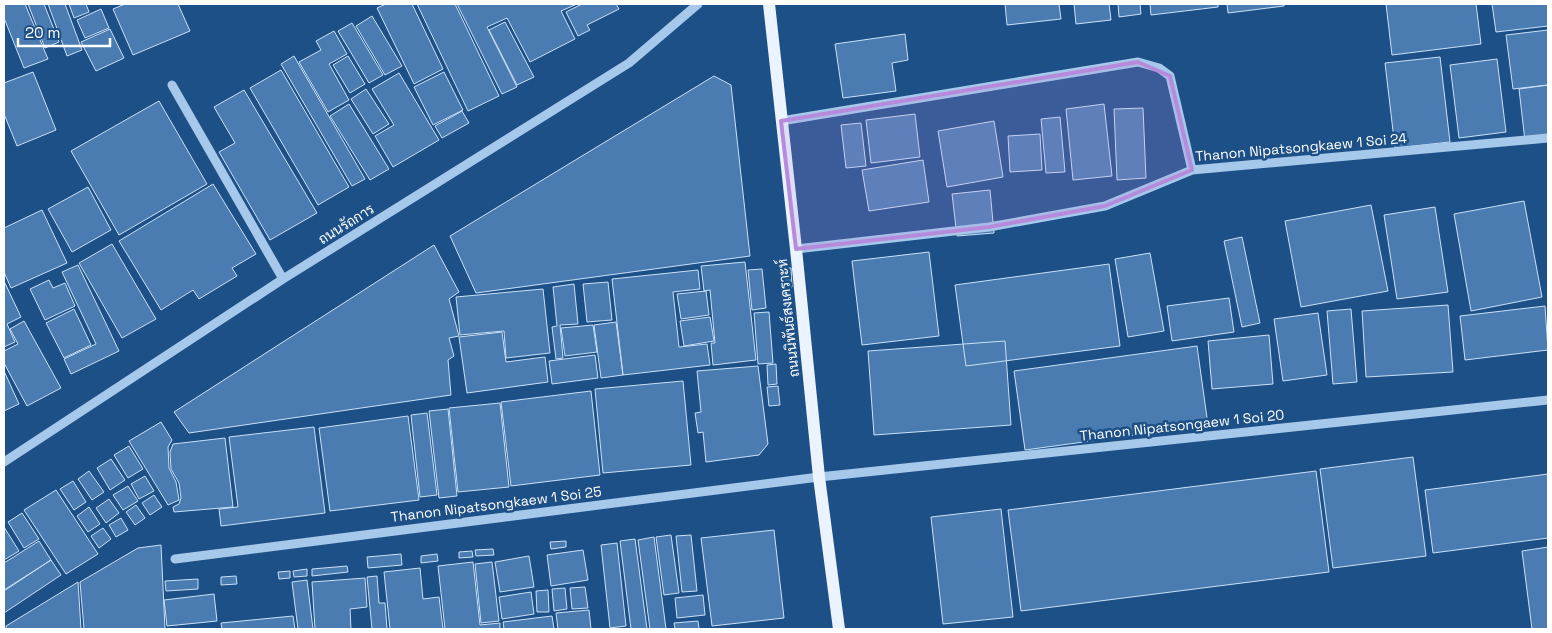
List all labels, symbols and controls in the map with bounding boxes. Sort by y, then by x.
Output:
scale bar [18,15,110,47]
text: 20 m [25,23,60,42]
street label: Thanon Nipatsongkaew 1 Soi 24 [1194,129,1408,165]
street label: ถนนรัถการ [315,200,377,248]
street label: ถนนนิพันธ์สงเคราะห์ [773,258,803,378]
street label: Thanon Nipatsongaew 1 Soi 20 [1079,405,1285,445]
street label: Thanon Nipatsongkaew 1 Soi 25 [389,482,603,526]

